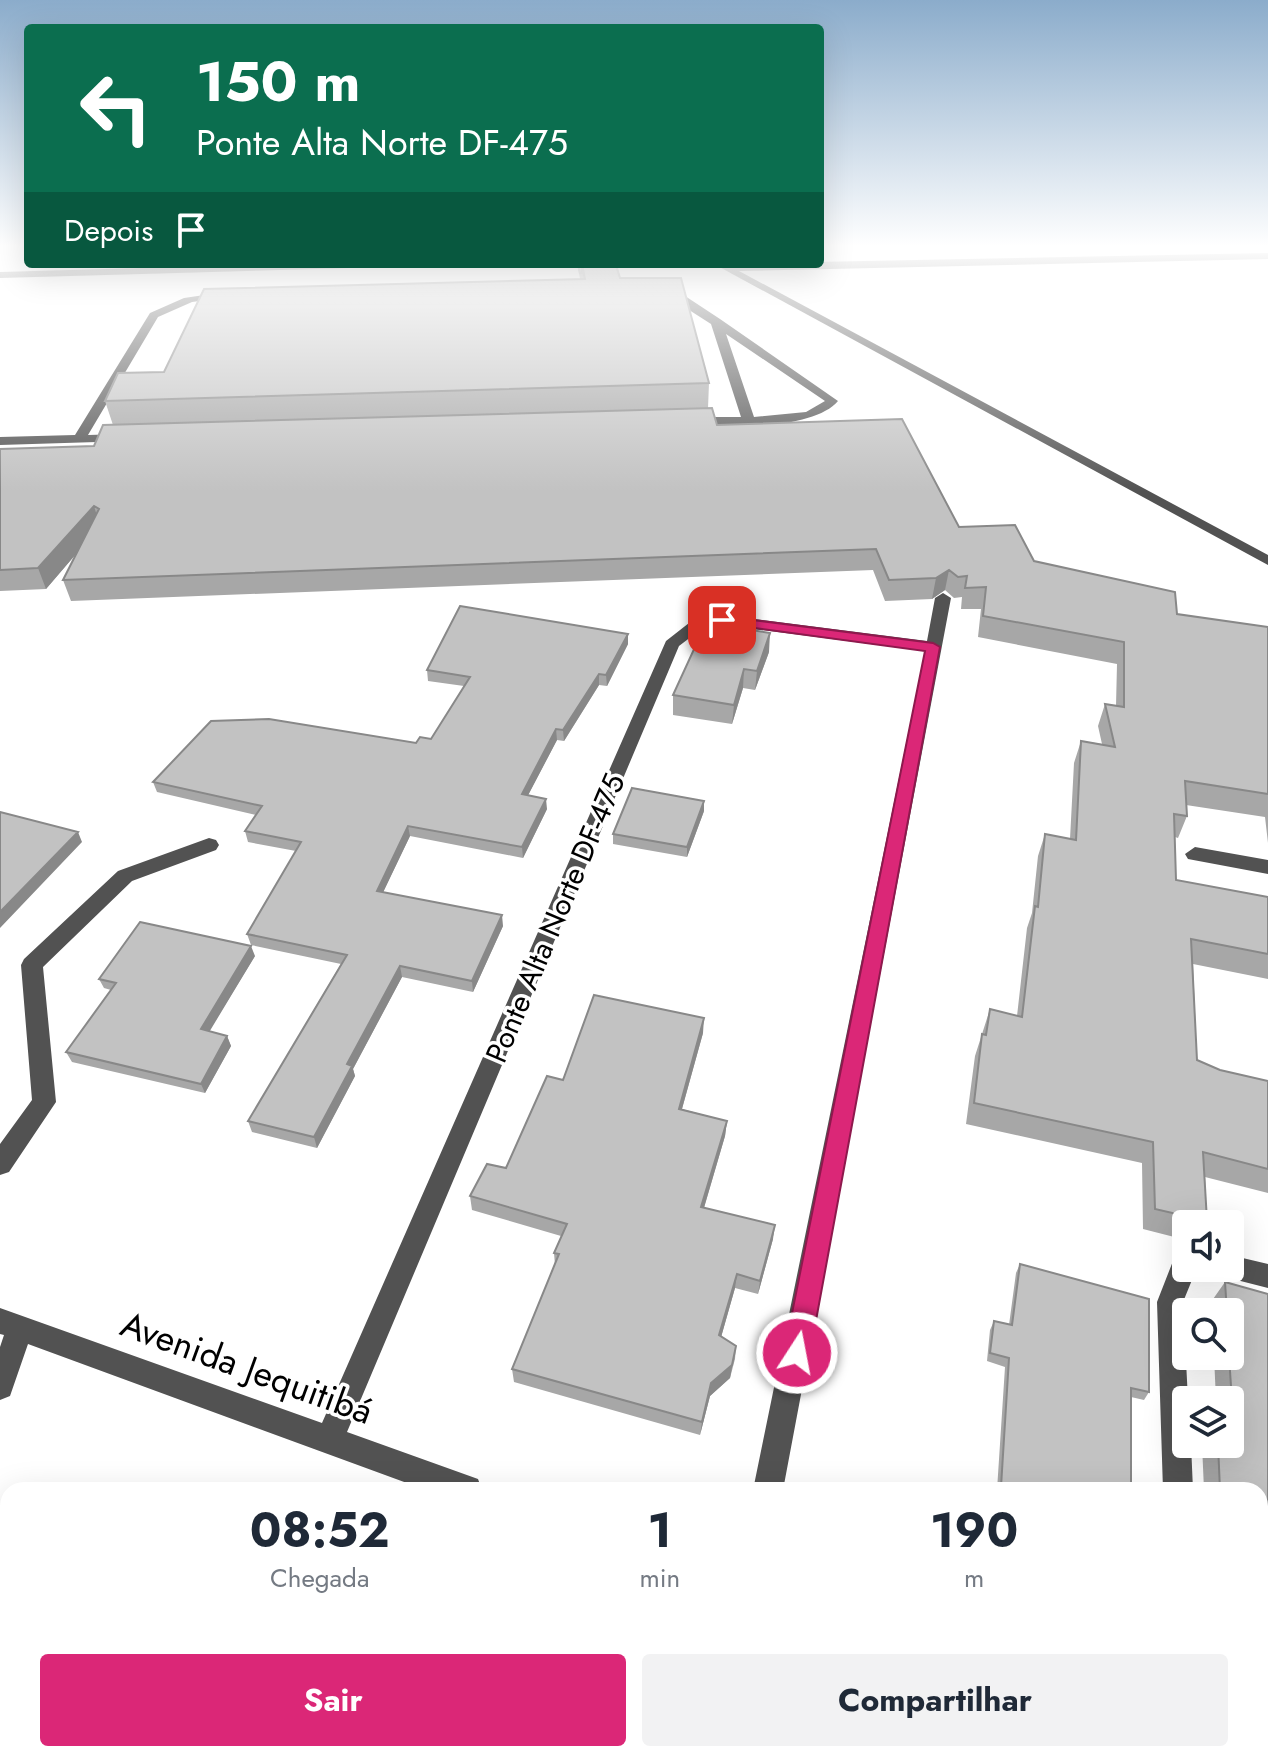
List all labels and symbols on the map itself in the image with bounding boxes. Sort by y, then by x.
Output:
pin [688,586,756,654]
street label: Ponte Alta Norte DF-475 [475,767,635,1069]
street label: Avenida Jequitibá [114,1297,380,1437]
position arrow [755,1311,839,1395]

